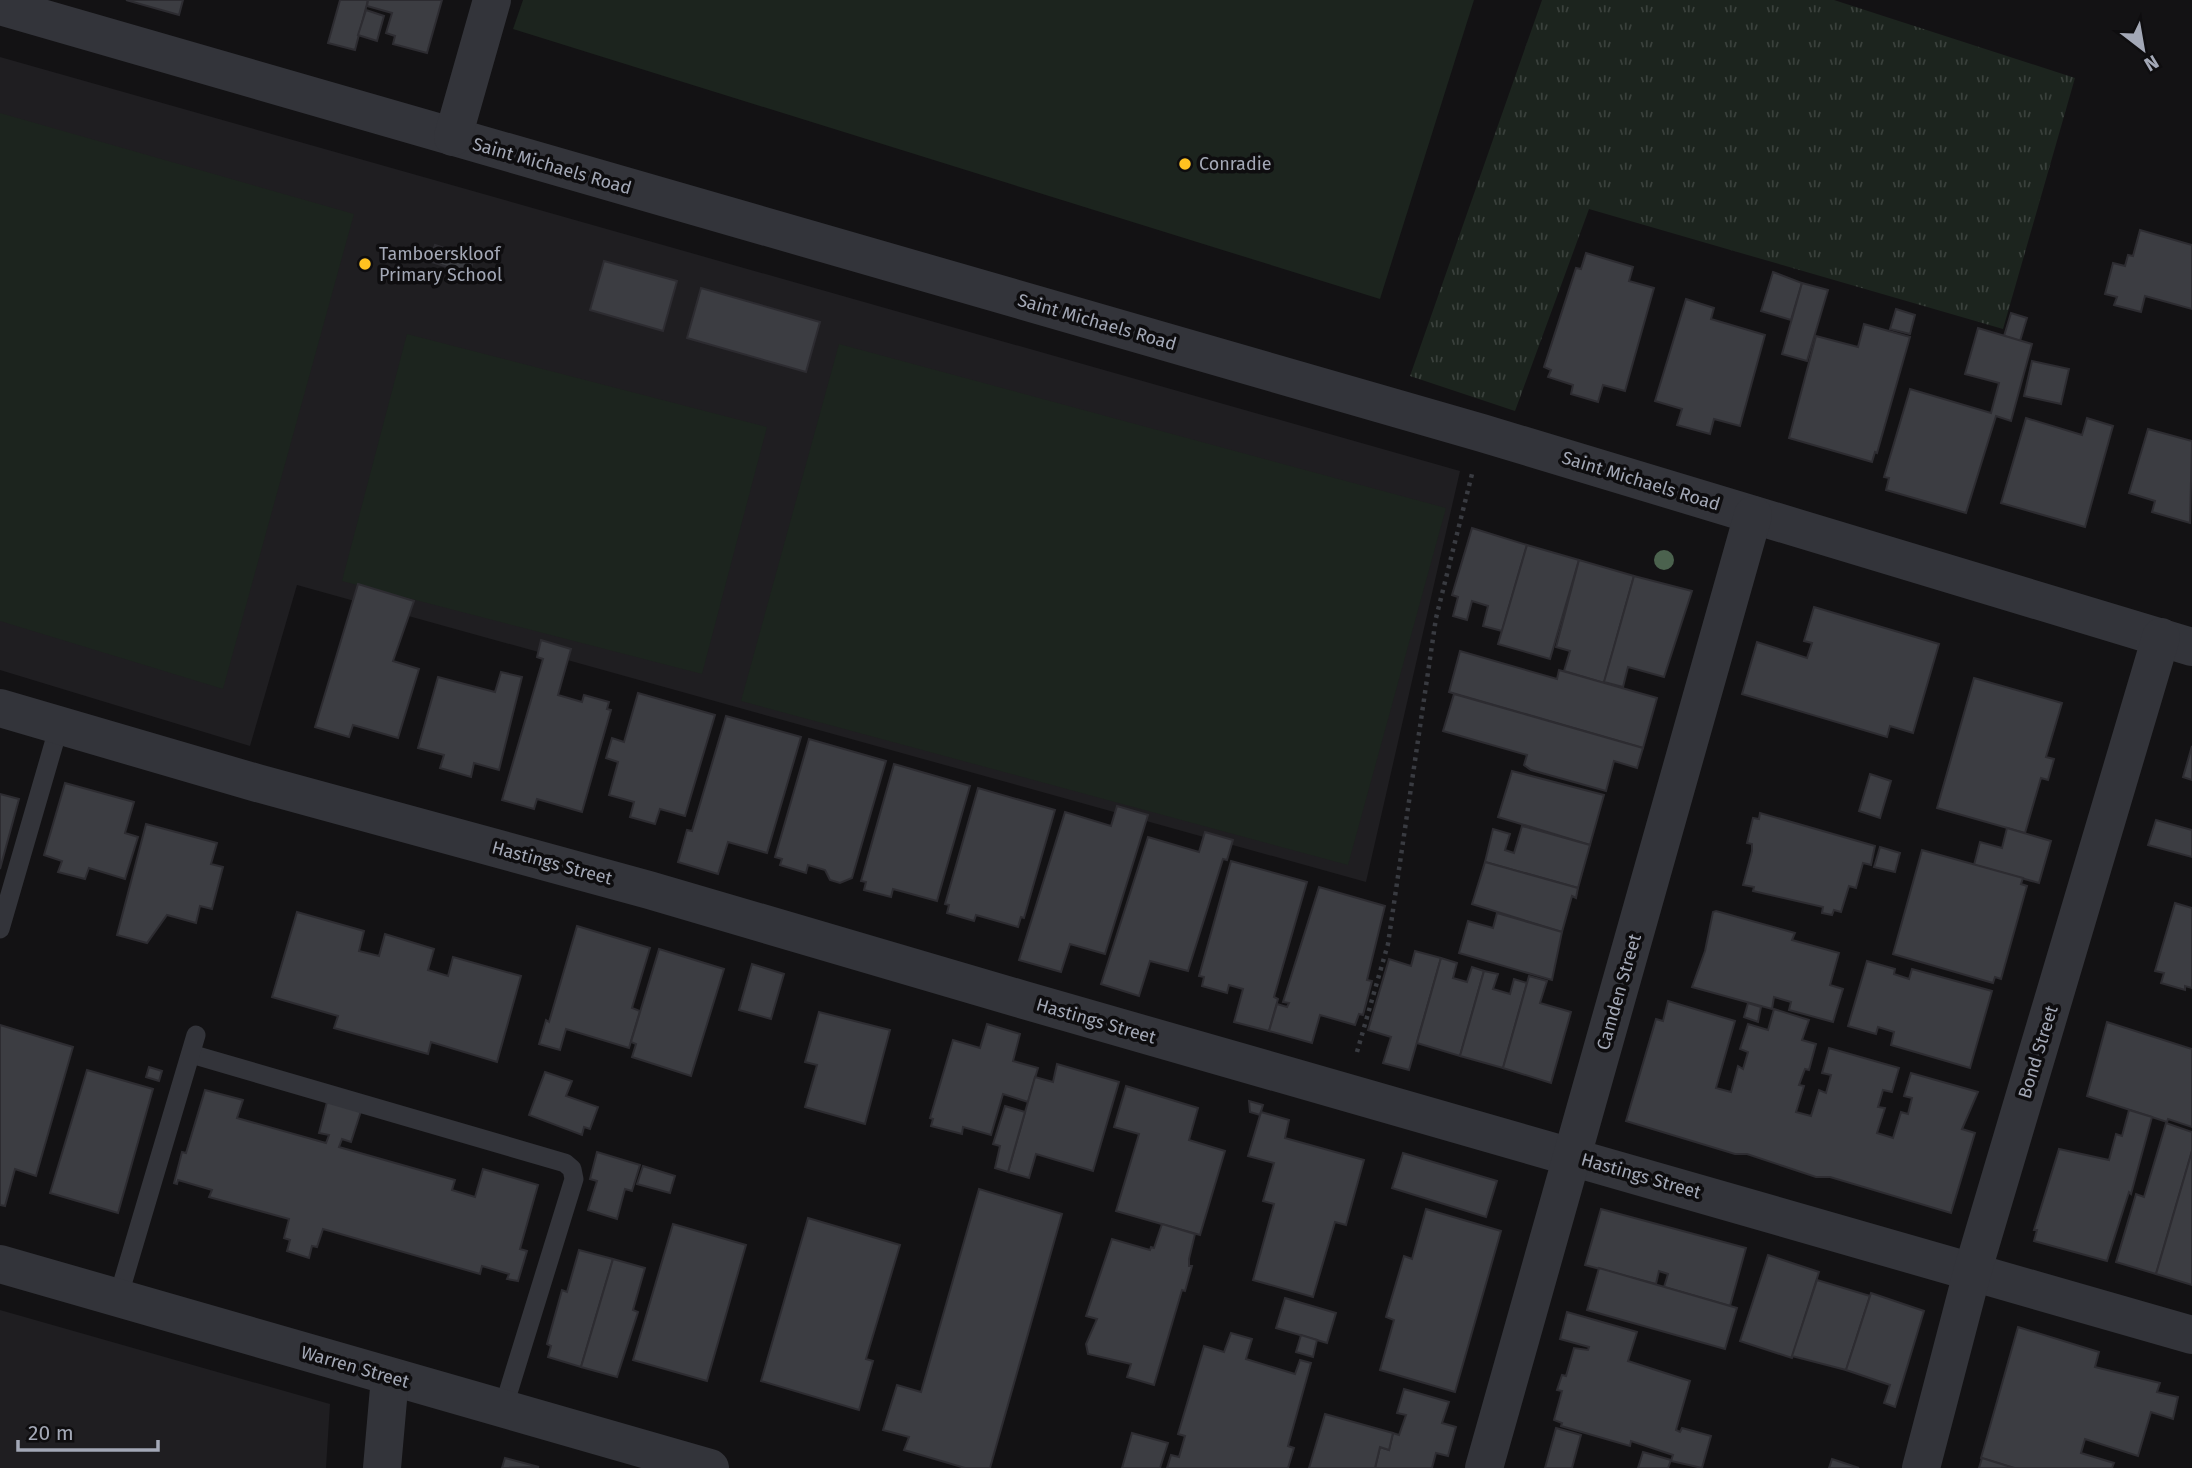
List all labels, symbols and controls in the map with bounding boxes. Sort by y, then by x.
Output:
north arrow [2108,14,2178,84]
text: N [2140,50,2163,76]
street label: Saint Michaels Road [470,133,634,199]
place label: Conradie [1199,153,1272,175]
marker: Conradie [1177,156,1193,172]
place label: Tamboerskloof Primary School [379,243,502,286]
marker: Tamboerskloof Primary School [357,256,373,272]
street label: Saint Michaels Road [1015,289,1179,355]
street label: Saint Michaels Road [1559,446,1723,516]
street label: Hastings Street [489,836,615,890]
street label: Camden Street [1592,931,1646,1053]
street label: Hastings Street [1034,993,1159,1049]
street label: Bond Street [2013,1002,2063,1101]
street label: Hastings Street [1579,1148,1704,1204]
street label: Warren Street [298,1341,412,1393]
scale bar [18,1408,158,1452]
text: 20 m [28,1420,74,1446]

